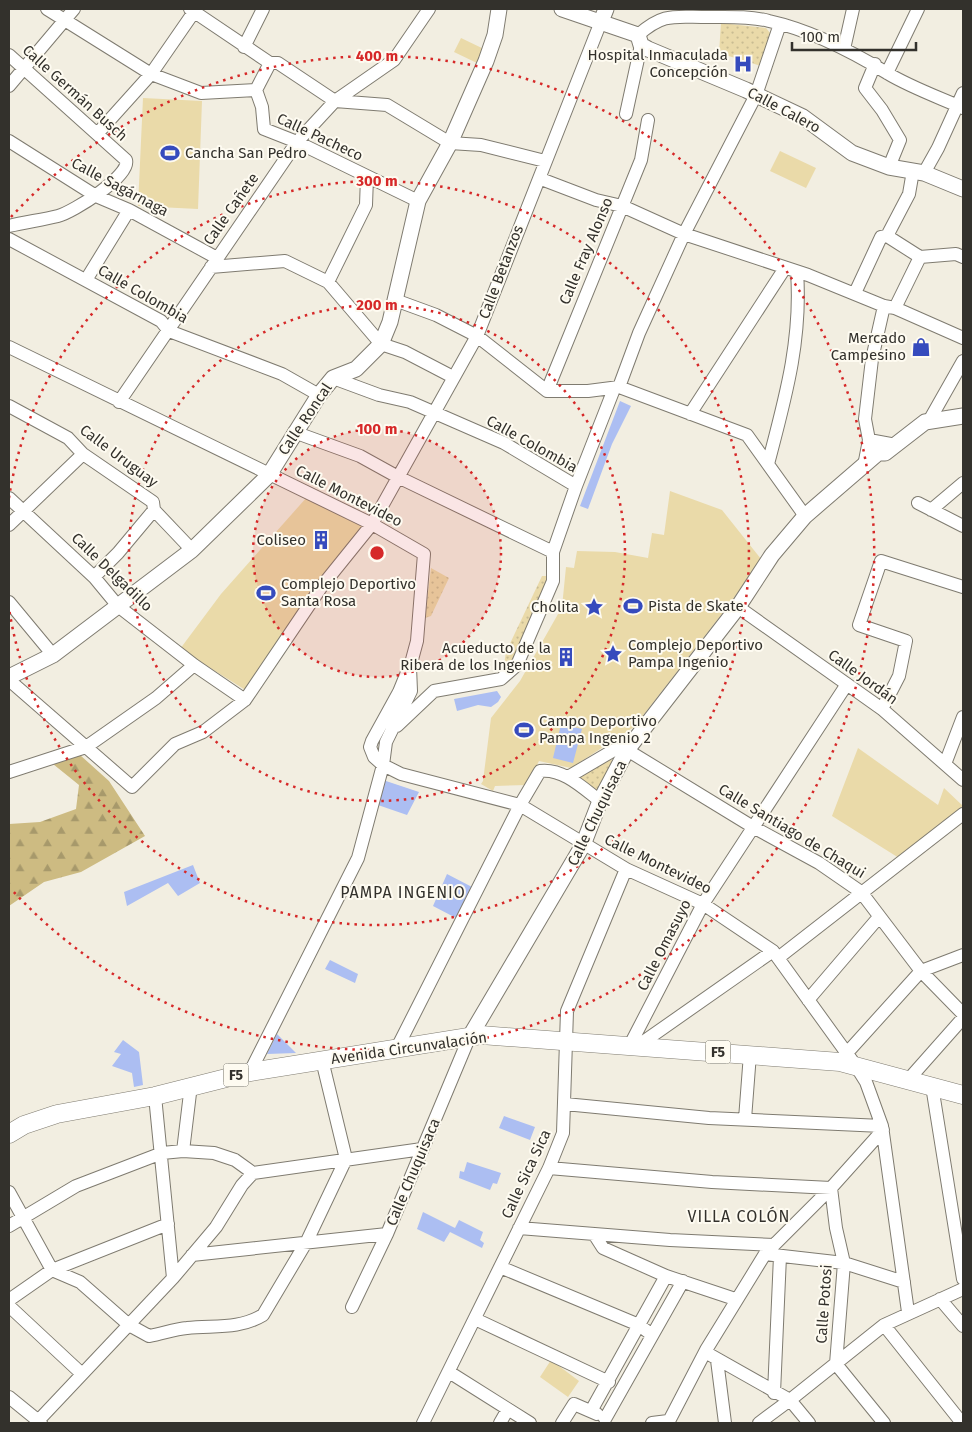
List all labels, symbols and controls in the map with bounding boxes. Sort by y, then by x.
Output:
scale bar [792,20,916,52]
text: 100 m [800,28,840,46]
street label: Calle Germán Busch [19,41,131,145]
place label: Hospital Inmaculada Concepción [588,46,728,81]
text: 400 m [356,47,398,65]
hospital icon: Hospital Inmaculada Concepción [732,53,754,75]
street label: Calle Calero [744,83,824,137]
street label: Calle Pacheco [274,109,366,165]
sports icon: Cancha San Pedro [159,142,181,164]
place label: Cancha San Pedro [185,144,307,162]
street label: Calle Sagárnaga [68,154,172,220]
street label: Calle Cañete [200,169,262,249]
text: 300 m [355,172,398,190]
street label: Calle Fray Alonso [555,195,617,307]
street label: Calle Betanzos [475,223,527,321]
street label: Calle Colombia [95,261,191,327]
text: 200 m [356,296,398,314]
place label: Mercado Campesino [831,329,906,364]
shop icon: Mercado Campesino [910,336,932,358]
street label: Calle Roncal [274,379,336,458]
street label: Calle Colombia [483,412,581,476]
text: 100 m [357,420,397,438]
street label: Calle Uruguay [76,421,162,492]
street label: Calle Montevideo [293,461,405,531]
street label: Calle Delgadillo [68,529,156,615]
building icon: Coliseo [310,529,332,551]
place label: Coliseo [257,531,306,549]
centre of rings [368,544,386,562]
place label: Complejo Deportivo Santa Rosa [281,575,416,610]
sports icon: Complejo Deportivo Santa Rosa [255,582,277,604]
sports icon: Pista de Skate [622,595,644,617]
place icon: Cholita [583,596,605,618]
place label: Pista de Skate [648,597,744,615]
place label: Cholita [531,598,579,616]
place label: Complejo Deportivo Pampa Ingenio [628,636,763,671]
place label: Acueducto de la Ribera de los Ingenios [400,639,551,674]
place icon: Complejo Deportivo Pampa Ingenio [602,643,624,665]
building icon: Acueducto de la Ribera de los Ingenios [555,646,577,668]
street label: Calle Jordán [825,646,901,708]
place label: Campo Deportivo Pampa Ingenio 2 [539,712,657,747]
sports icon: Campo Deportivo Pampa Ingenio 2 [513,719,535,741]
street label: Calle Chuquisaca [564,757,630,869]
street label: Calle Santiago de Chaqui [715,780,869,882]
street label: Calle Montevideo [601,830,715,898]
district label: PAMPA INGENIO [340,883,466,902]
street label: Calle Omasuyo [633,896,695,994]
street label: Avenida Circunvalación [330,1028,488,1068]
road number: F5 [706,1040,730,1064]
road number: F5 [224,1064,248,1086]
street label: Calle Chuquisaca [382,1116,444,1228]
street label: Calle Sica Sica [497,1127,555,1221]
district label: VILLA COLÓN [688,1206,790,1226]
street label: Calle Potosi [812,1264,836,1344]

